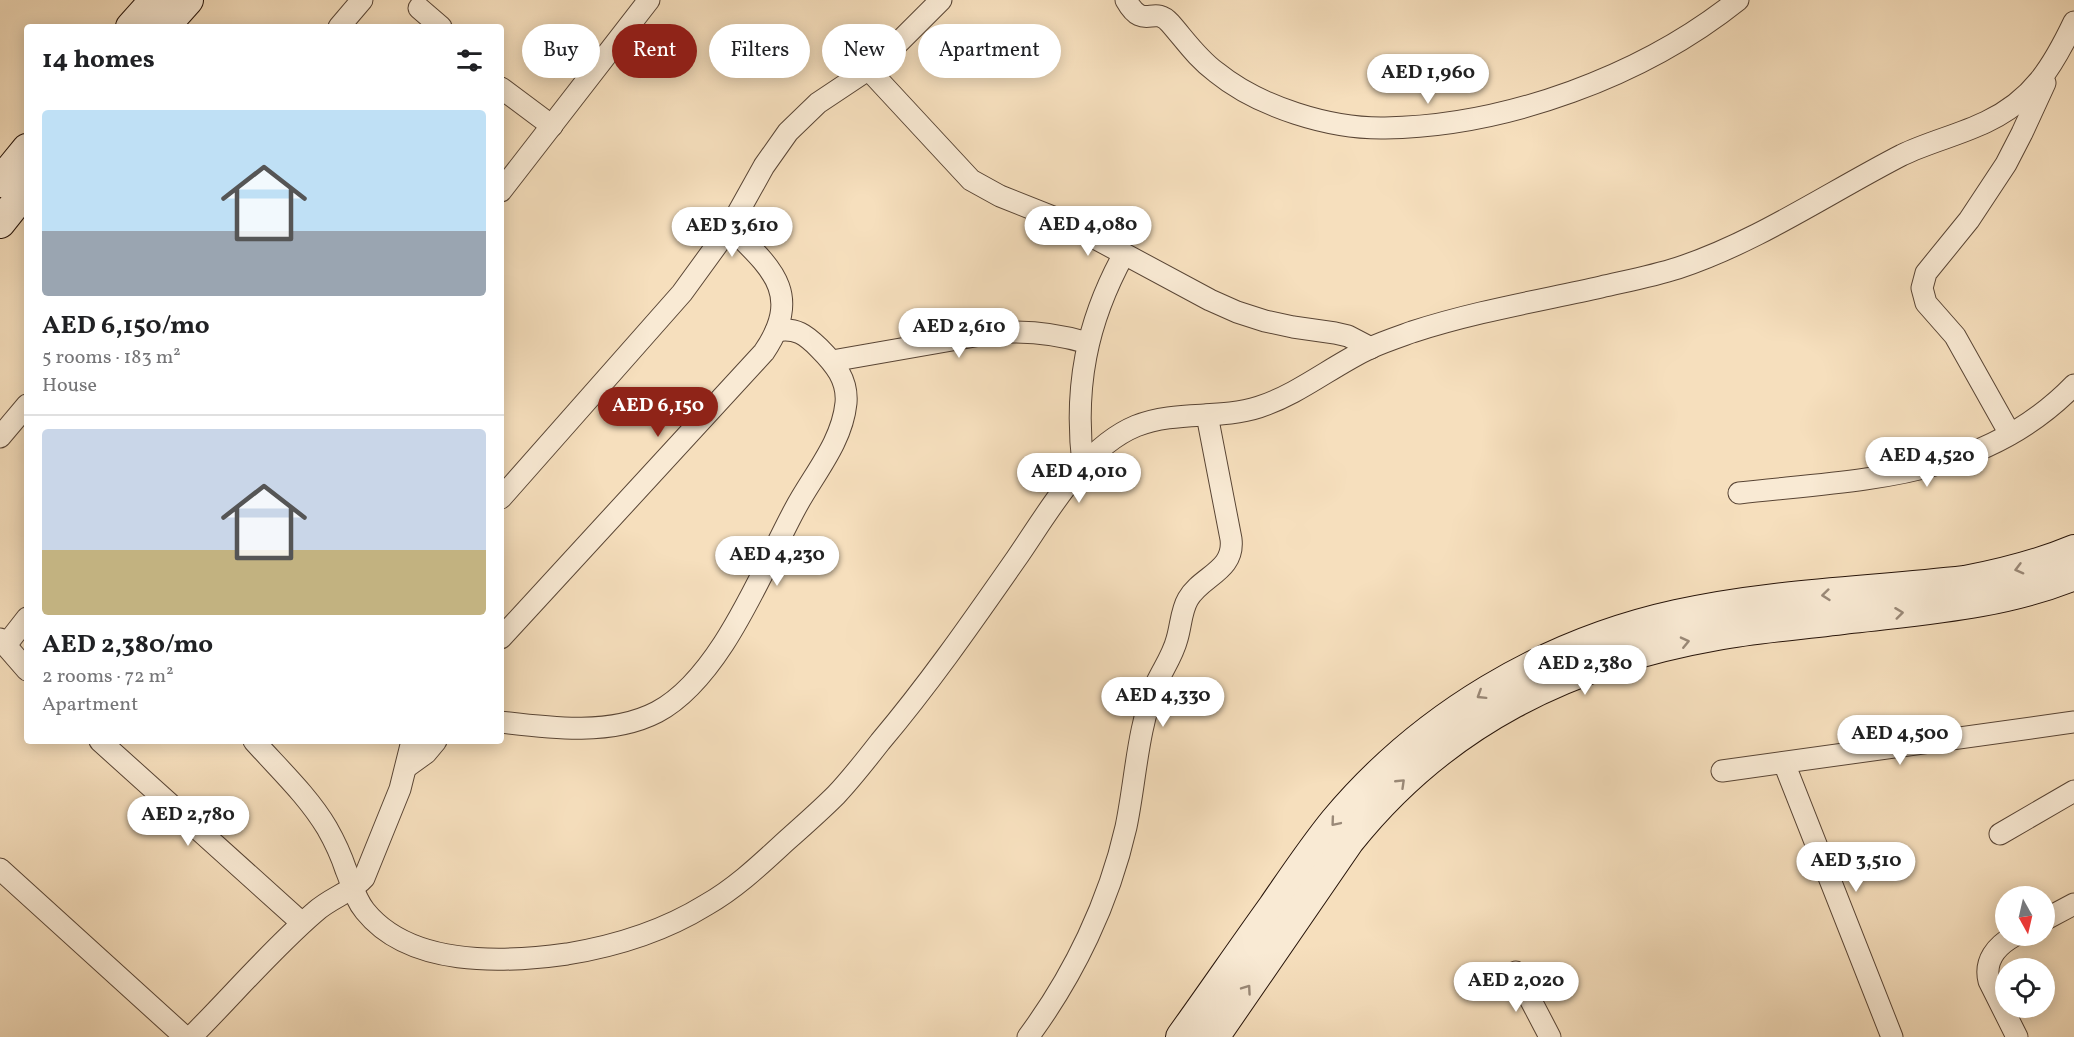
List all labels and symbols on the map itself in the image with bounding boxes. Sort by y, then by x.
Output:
pin: AED 1,960 [1359,54,1497,105]
pin: AED 4,080 [1019,206,1157,257]
pin: AED 3,610 [663,207,801,258]
pin: AED 2,610 [890,308,1028,359]
pin: AED 6,150 [589,387,727,438]
pin: AED 4,520 [1858,437,1996,488]
pin: AED 4,010 [1010,453,1148,504]
pin: AED 4,230 [708,536,846,587]
one-way arrow [2014,562,2024,574]
one-way arrow [1821,588,1830,601]
one-way arrow [1894,607,1904,620]
one-way arrow [1680,636,1690,649]
pin: AED 2,380 [1516,645,1654,696]
pin: AED 4,330 [1094,677,1232,728]
one-way arrow [1477,687,1487,699]
pin: AED 4,500 [1831,715,1969,766]
one-way arrow [1394,779,1405,790]
pin: AED 2,780 [119,796,257,847]
one-way arrow [1331,816,1342,827]
pin: AED 3,510 [1787,842,1925,893]
north arrow [1995,886,2055,946]
pin: AED 2,020 [1447,962,1585,1013]
one-way arrow [1240,985,1251,996]

